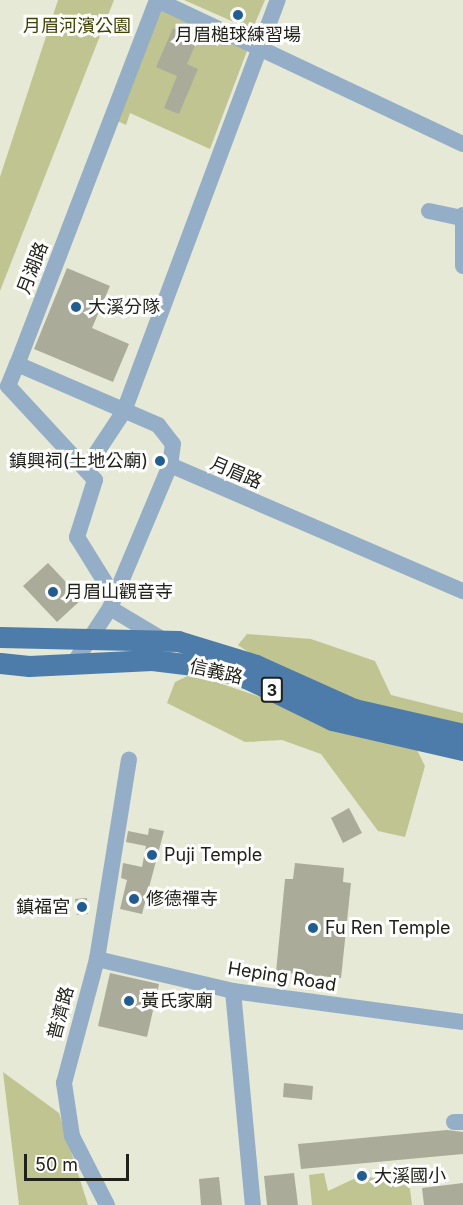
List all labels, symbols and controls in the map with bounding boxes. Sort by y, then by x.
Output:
marker: 月眉槌球練習場 [231,8,245,22]
park label: 月眉河濱公園 [23,15,131,37]
place label: 月眉槌球練習場 [175,24,301,46]
street label: 月湖路 [13,239,53,297]
place label: 大溪分隊 [88,296,160,318]
marker: 大溪分隊 [69,300,83,314]
place label: 鎮興祠(土地公廟) [9,450,148,472]
street label: 月眉路 [207,453,265,493]
marker: 鎮興祠(土地公廟) [153,454,167,468]
place label: 月眉山觀音寺 [65,581,173,603]
marker: 月眉山觀音寺 [46,585,60,599]
street label: 信義路 [187,655,245,689]
road number: 3 [260,677,284,703]
place label: Puji Temple [164,844,262,866]
marker: Puji Temple [145,848,159,862]
place label: 修德禪寺 [146,888,218,910]
marker: 修德禪寺 [127,892,141,906]
place label: 鎮福宮 [16,896,70,918]
marker: 鎮福宮 [75,900,89,914]
place label: Fu Ren Temple [325,917,451,939]
marker: Fu Ren Temple [306,921,320,935]
street label: Heping Road [226,958,338,996]
street label: 普濟路 [44,984,78,1042]
place label: 黃氏家廟 [141,990,213,1012]
marker: 黃氏家廟 [122,994,136,1008]
scale bar [27,1142,132,1180]
text: 50 m [35,1154,78,1175]
place label: 大溪國小 [374,1165,446,1187]
marker: 大溪國小 [355,1169,369,1183]

